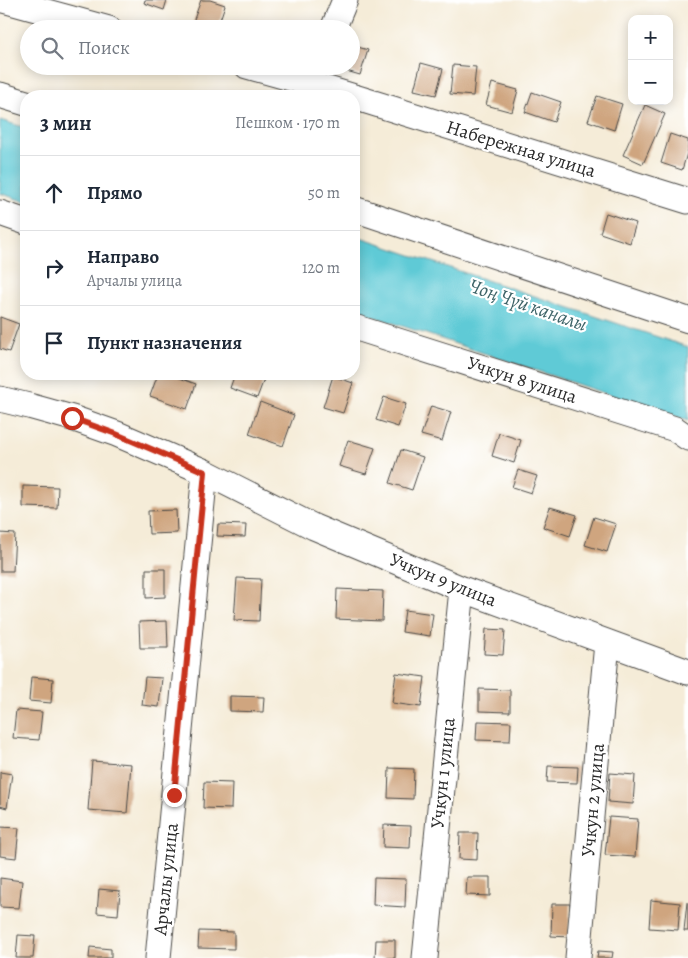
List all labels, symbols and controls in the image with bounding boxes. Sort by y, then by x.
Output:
map controls [628,15,673,105]
button: + [628,15,673,60]
search box [20,20,360,75]
icon: search [38,34,66,62]
text: Поиск [78,35,130,61]
button: − [628,60,673,105]
text: 3 мин [40,109,92,137]
text: Пешком · 170 m [235,112,340,134]
street label: Набережная улица [443,114,599,184]
icon: ahead [40,179,68,207]
text: Прямо [87,180,142,206]
text: 50 m [308,182,340,204]
text: Направо [87,244,159,270]
icon: right [40,254,68,282]
text: 120 m [302,257,340,279]
text: Арчалы улица [87,270,182,292]
water label: Чоң Чүй каналы [465,272,591,338]
icon: arrive [40,329,68,357]
text: Пункт назначения [87,330,242,356]
street label: Учкун 8 улица [464,350,580,410]
route start [61,407,84,430]
street label: Учкун 9 улица [386,547,501,613]
street label: Учкун 1 улица [424,716,462,830]
street label: Учкун 2 улица [575,742,611,858]
route end [163,784,186,807]
street label: Арчалы улица [147,821,185,938]

